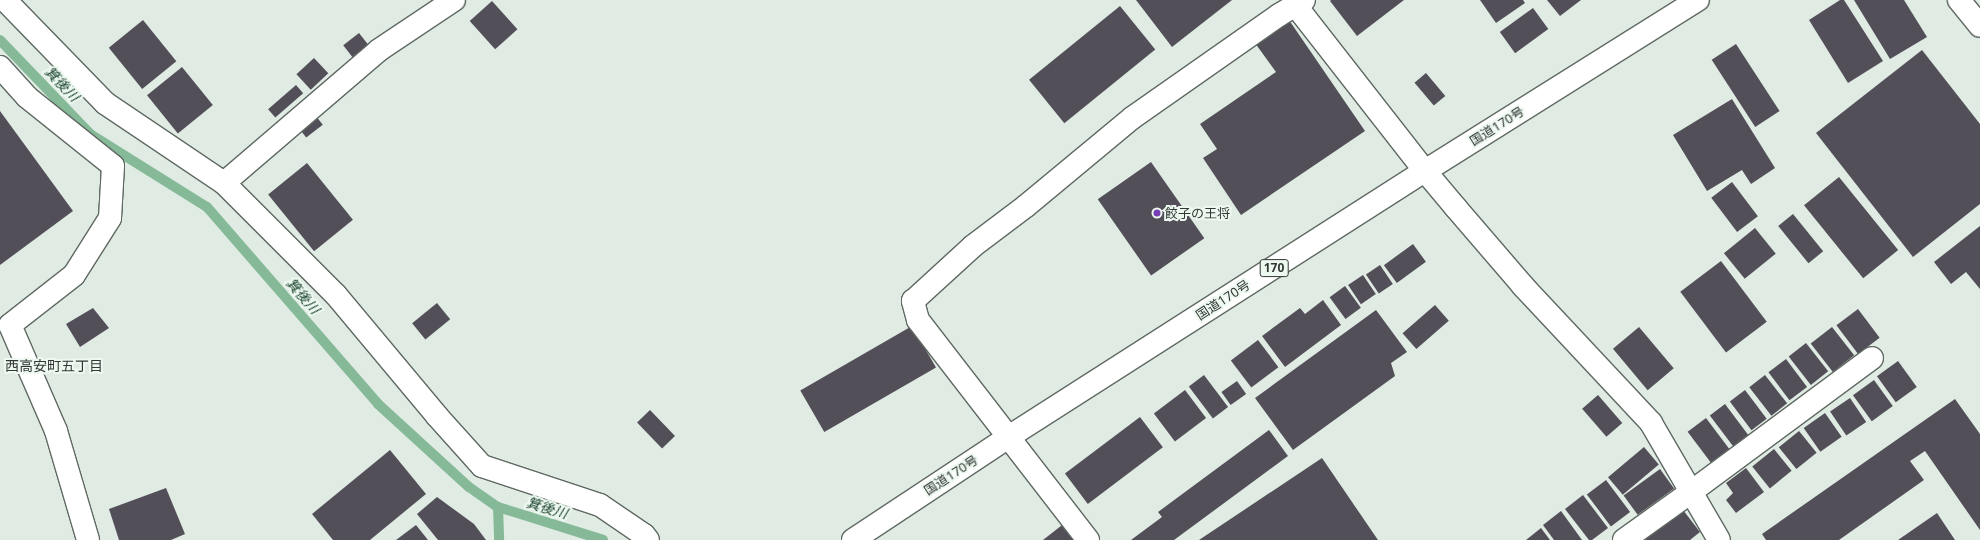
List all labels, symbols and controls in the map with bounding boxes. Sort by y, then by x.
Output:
water label: 箕後川 [41,63,83,105]
street label: 国道170号 [1467,103,1527,149]
place label: 餃子の王将 [1165,205,1230,221]
marker: 餃子の王将 [1152,208,1162,218]
road number: 170 [1259,258,1289,278]
water label: 箕後川 [283,275,323,317]
street label: 国道170号 [1193,277,1253,323]
district label: 西高安町五丁目 [5,358,103,374]
street label: 国道170号 [921,452,981,498]
water label: 箕後川 [524,494,570,522]

